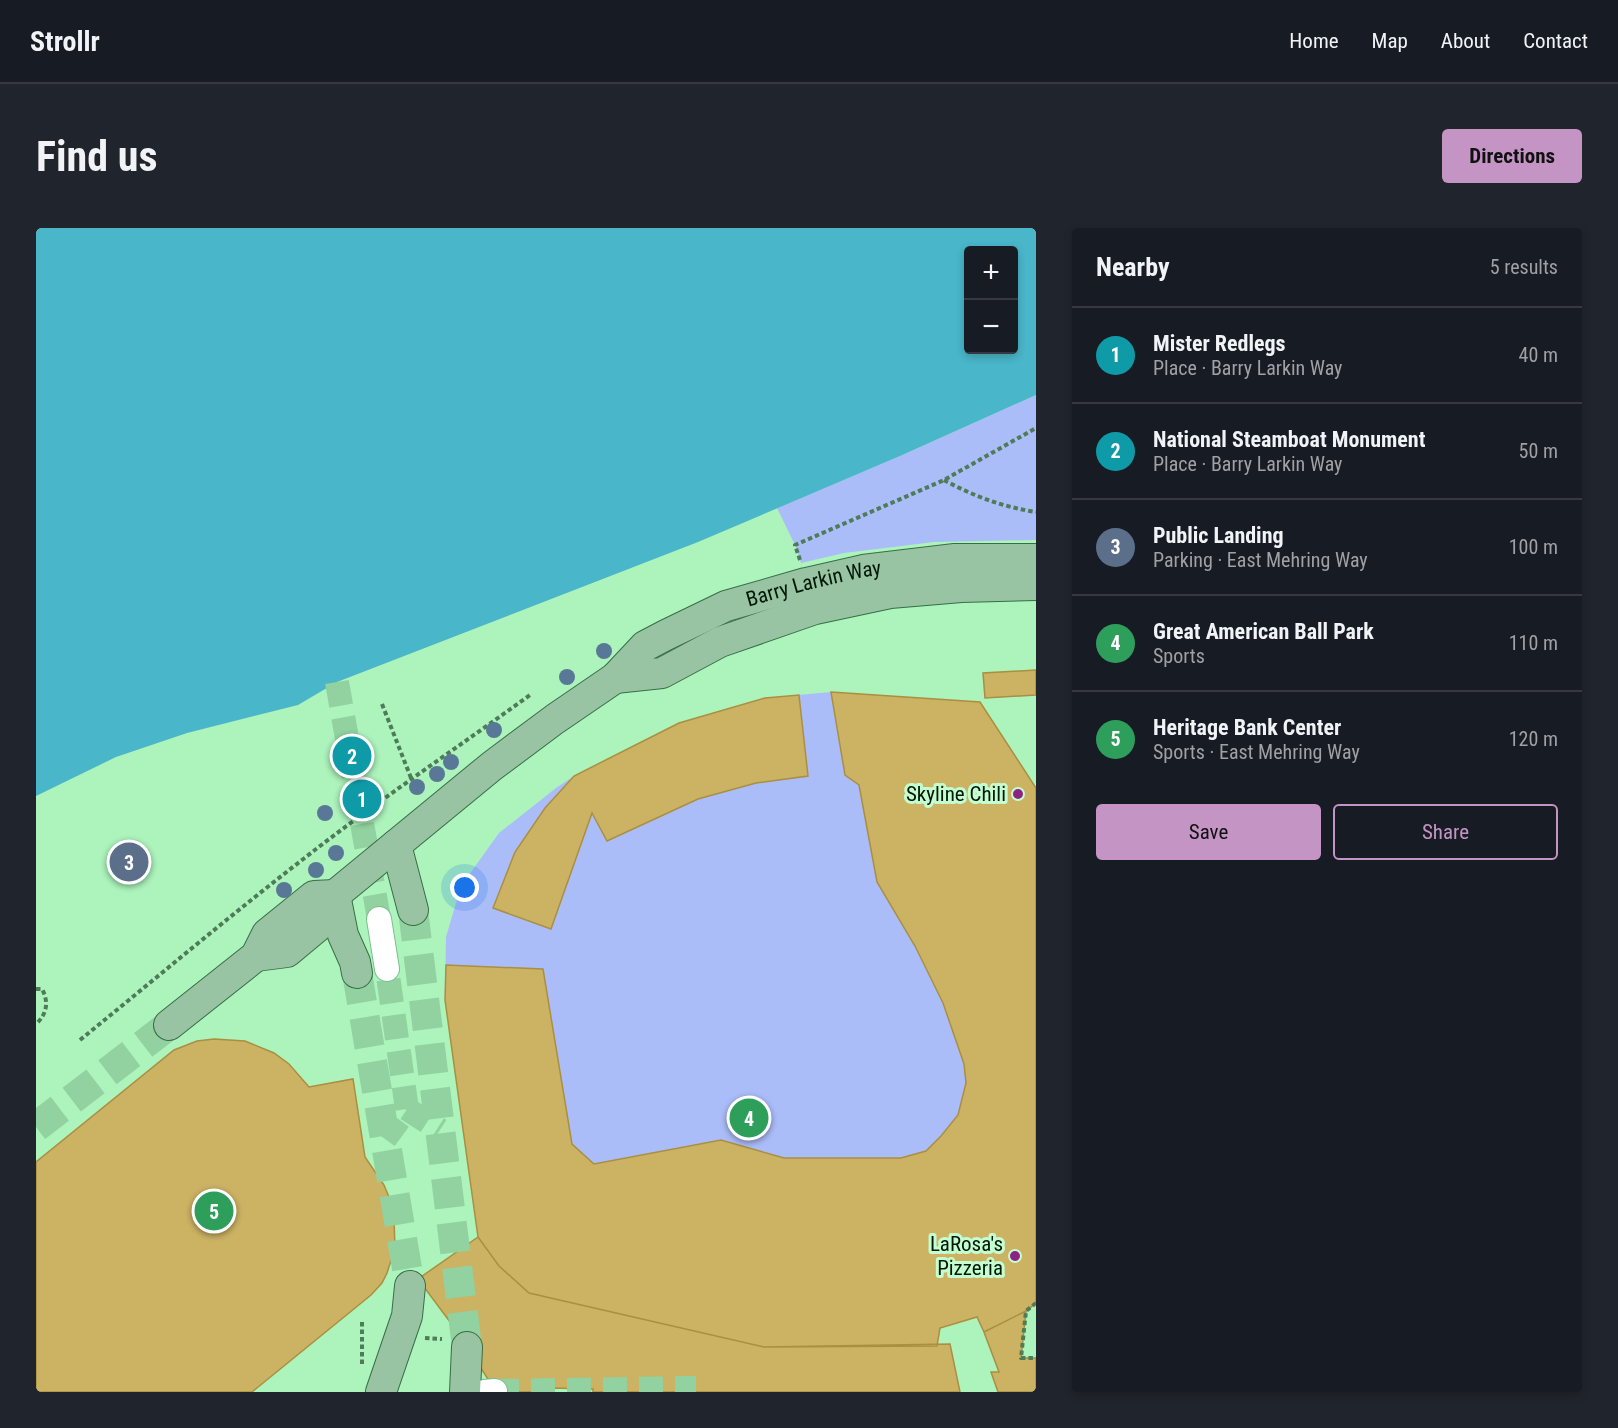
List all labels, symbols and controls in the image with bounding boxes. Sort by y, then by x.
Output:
text: Strollr [30,25,100,58]
text: Home [1289,29,1339,53]
text: Map [1372,29,1408,53]
text: About [1441,29,1490,53]
text: Contact [1523,29,1588,53]
button: Directions [1442,129,1582,183]
text: Find us [36,132,157,181]
map controls [964,246,1018,354]
button: + [964,246,1018,300]
text: Nearby [1096,252,1170,282]
text: 5 results [1490,255,1558,279]
button: − [964,300,1018,354]
text: Mister Redlegs [1153,331,1286,356]
text: 1 [1110,343,1121,367]
text: 40 m [1519,343,1558,367]
text: Place · Barry Larkin Way [1153,356,1342,380]
text: National Steamboat Monument [1153,427,1425,452]
text: 2 [1110,439,1121,463]
text: 50 m [1519,439,1558,463]
text: Place · Barry Larkin Way [1153,452,1342,476]
text: Public Landing [1153,523,1284,548]
text: 3 [1110,535,1121,559]
text: 100 m [1509,535,1558,559]
text: Parking · East Mehring Way [1153,548,1368,572]
street label: Barry Larkin Way [743,556,883,612]
text: Great American Ball Park [1153,619,1374,644]
text: 4 [1110,631,1121,655]
text: 110 m [1509,631,1558,655]
text: Sports [1153,644,1205,668]
text: Heritage Bank Center [1153,715,1341,740]
text: 5 [1110,727,1121,751]
text: 120 m [1509,727,1558,751]
pin: 2 [332,734,372,778]
text: Sports · East Mehring Way [1153,740,1360,764]
pin: 1 [342,776,382,822]
place label: Skyline Chili [906,782,1006,806]
marker: Skyline Chili [1011,787,1025,801]
button: Save [1096,804,1321,860]
button: Share [1333,804,1558,860]
pin: 3 [110,840,148,884]
your location [450,873,479,902]
pin: 4 [730,1096,768,1140]
pin: 5 [194,1188,234,1234]
place label: LaRosa's Pizzeria [930,1232,1003,1280]
marker: LaRosa's Pizzeria [1008,1249,1022,1263]

